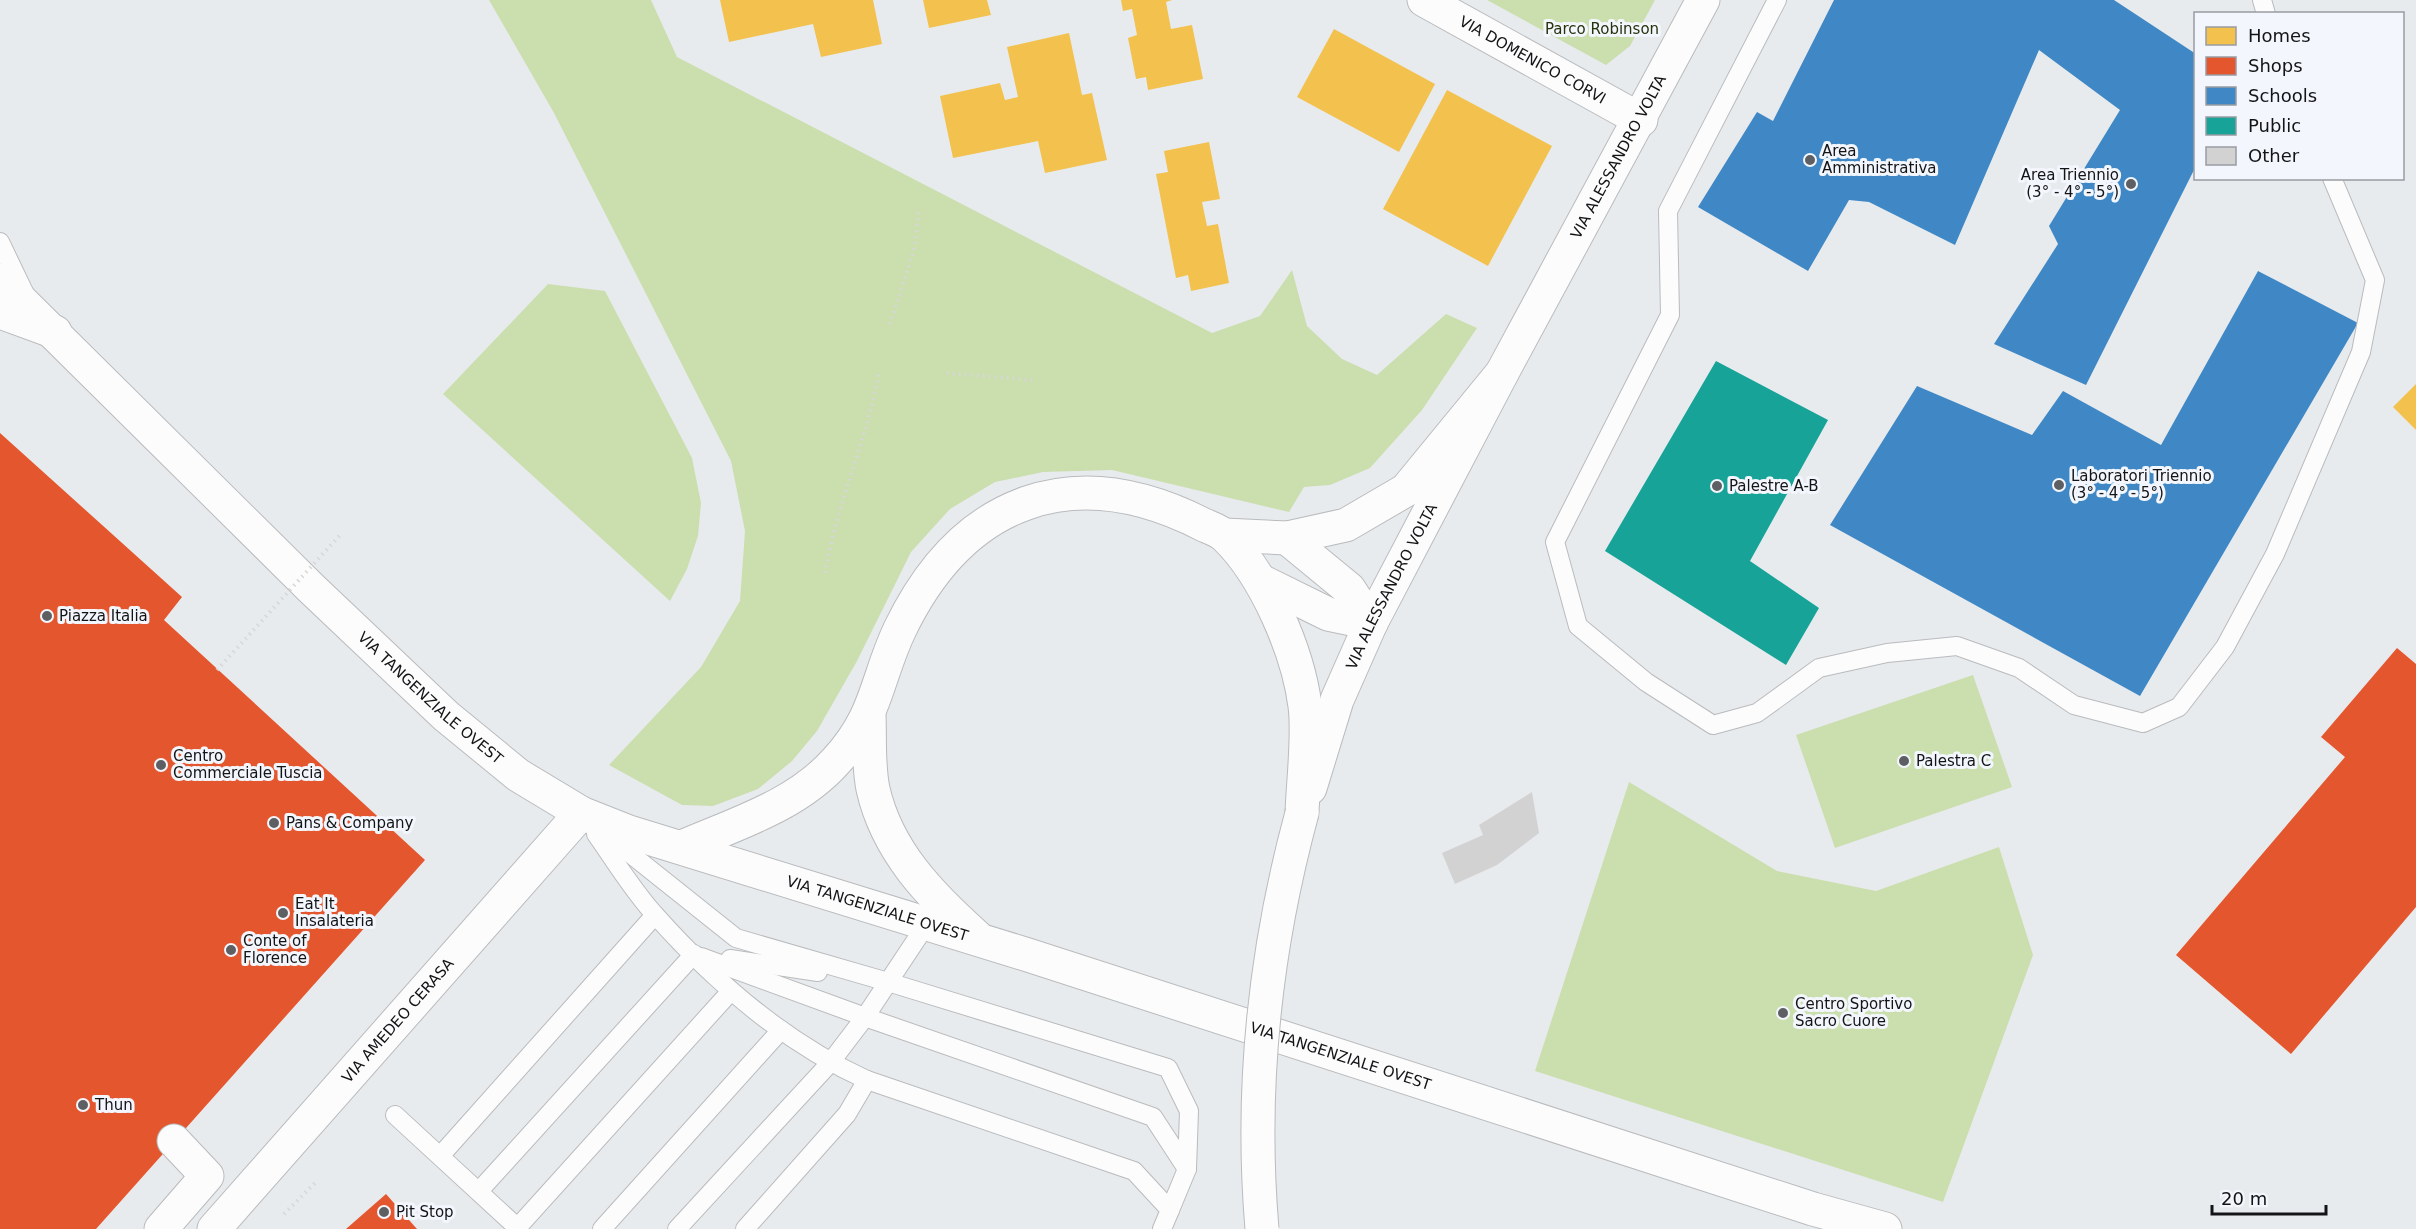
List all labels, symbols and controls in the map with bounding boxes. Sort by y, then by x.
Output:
street label: VIA DOMENICO CORVI [1456,12,1609,108]
legend [2194,12,2404,180]
park label: Parco Robinson [1545,20,1659,38]
text: Homes [2248,25,2311,46]
text: Shops [2248,55,2303,76]
street label: VIA ALESSANDRO VOLTA [1567,71,1670,242]
text: Schools [2248,85,2317,106]
text: Public [2248,115,2301,136]
place label: Area Amministrativa [1822,142,1937,177]
text: Other [2248,145,2300,166]
marker: Area Amministrativa [1803,153,1817,167]
place label: Area Triennio (3° - 4° - 5°) [2021,166,2119,201]
marker: Area Triennio (3° - 4° - 5°) [2124,177,2138,191]
place label: Laboratori Triennio (3° - 4° - 5°) [2071,467,2212,502]
place label: Palestre A-B [1729,477,1819,495]
marker: Laboratori Triennio (3° - 4° - 5°) [2052,478,2066,492]
marker: Palestre A-B [1710,479,1724,493]
street label: VIA ALESSANDRO VOLTA [1343,500,1441,672]
place label: Piazza Italia [59,607,148,625]
marker: Piazza Italia [40,609,54,623]
street label: VIA TANGENZIALE OVEST [354,628,507,768]
place label: Centro Commerciale Tuscia [173,747,323,782]
place label: Palestra C [1916,752,1991,770]
marker: Palestra C [1897,754,1911,768]
marker: Centro Commerciale Tuscia [154,758,168,772]
place label: Pans & Company [286,814,414,832]
marker: Pans & Company [267,816,281,830]
street label: VIA TANGENZIALE OVEST [784,872,971,945]
place label: Eat It Insalateria [295,895,374,930]
marker: Eat It Insalateria [276,906,290,920]
place label: Conte of Florence [243,932,307,967]
marker: Conte of Florence [224,943,238,957]
street label: VIA AMEDEO CERASA [338,954,458,1087]
place label: Centro Sportivo Sacro Cuore [1795,995,1912,1030]
marker: Centro Sportivo Sacro Cuore [1776,1006,1790,1020]
street label: VIA TANGENZIALE OVEST [1248,1018,1434,1094]
place label: Thun [94,1096,133,1114]
marker: Thun [76,1098,90,1112]
scale bar [2212,1178,2326,1216]
text: 20 m [2221,1188,2267,1209]
place label: Pit Stop [396,1203,454,1221]
marker: Pit Stop [377,1205,391,1219]

